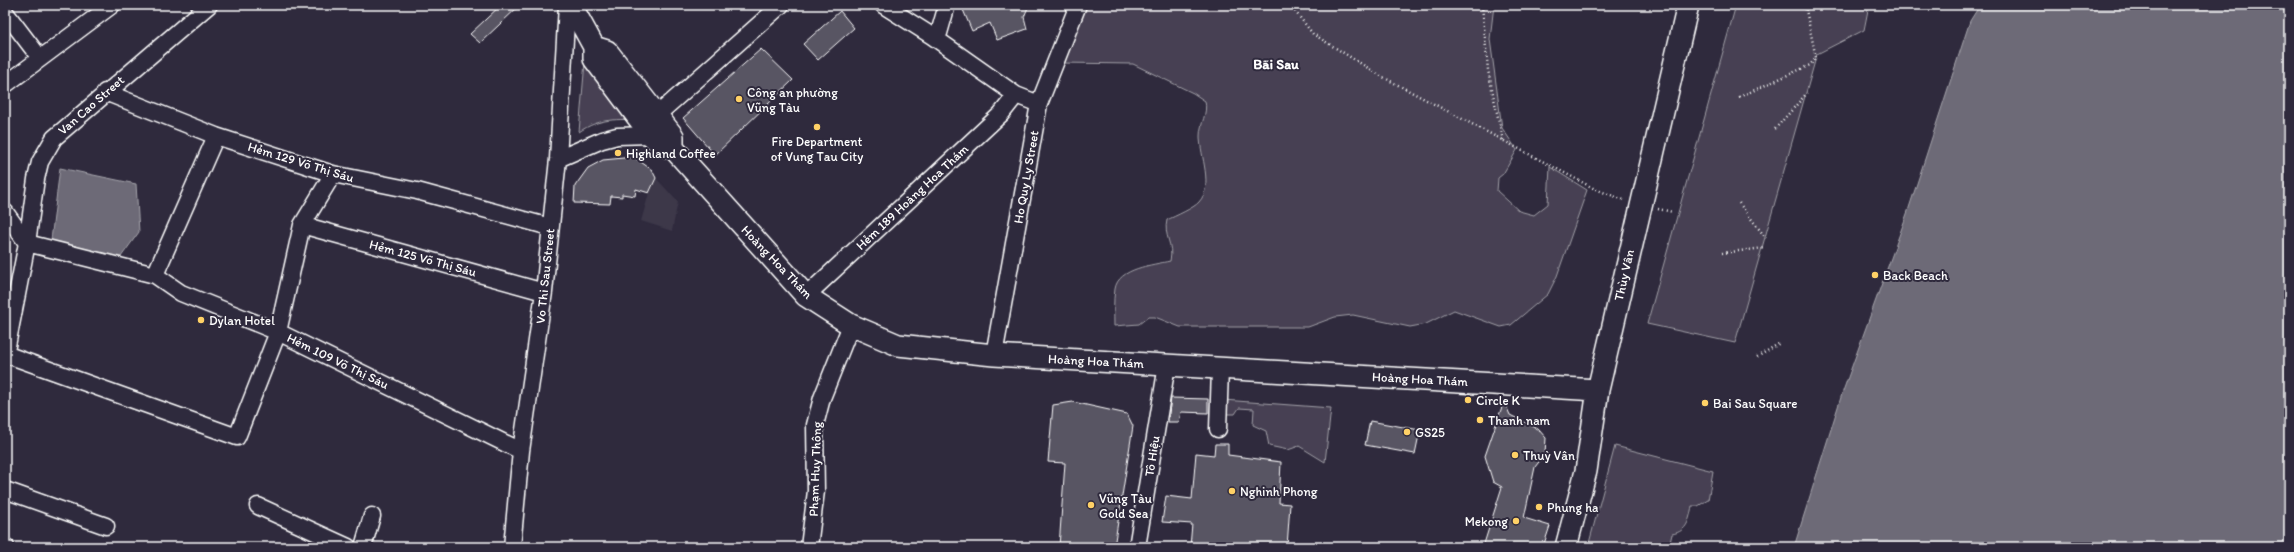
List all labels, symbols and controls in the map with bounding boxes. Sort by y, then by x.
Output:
district label: Bãi Sau [1253,56,1299,73]
street label: Van Cao Street [55,72,127,138]
place label: Công an phường Vũng Tàu [747,85,838,115]
marker: Công an phường Vũng Tàu [734,94,744,104]
marker: Fire Department of Vung Tau City [812,122,822,132]
street label: Ho Quy Ly Street [1010,129,1042,225]
place label: Fire Department of Vung Tau City [771,134,863,164]
street label: Hẻm 129 Võ Thị Sáu [246,139,356,185]
street label: Hẻm 189 Hoàng Hoa Thám [853,141,972,253]
place label: Highland Coffee [626,146,716,161]
marker: Highland Coffee [613,148,623,158]
street label: Hoàng Hoa Thám [738,222,816,302]
street label: Vo Thi Sau Street [533,227,557,324]
street label: Hẻm 125 Võ Thị Sáu [368,236,478,280]
street label: Thùy Vân [1611,247,1637,302]
place label: Back Beach [1883,268,1948,283]
marker: Back Beach [1870,270,1880,280]
place label: Dylan Hotel [209,313,275,328]
marker: Dylan Hotel [196,315,206,325]
street label: Hẻm 109 Võ Thị Sáu [285,330,391,392]
street label: Hoàng Hoa Thám [1048,351,1145,371]
street label: Hoàng Hoa Thám [1372,369,1469,389]
place label: Circle K [1476,393,1521,408]
marker: Circle K [1463,395,1473,405]
place label: Bai Sau Square [1713,396,1798,411]
marker: Bai Sau Square [1700,398,1710,408]
place label: Thanh nam [1488,413,1551,428]
marker: Thanh nam [1475,415,1485,425]
street label: Phạm Huy Thông [806,421,824,517]
place label: GS25 [1415,425,1445,440]
marker: GS25 [1402,427,1412,437]
street label: Tô Hiệu [1141,434,1163,478]
place label: Thuỳ Vân [1523,448,1575,463]
marker: Thuỳ Vân [1510,450,1520,460]
place label: Nghinh Phong [1240,484,1318,499]
marker: Nghinh Phong [1227,486,1237,496]
place label: Vũng Tàu Gold Sea [1099,491,1152,521]
marker: Vũng Tàu Gold Sea [1086,500,1096,510]
place label: Phung ha [1547,500,1599,515]
marker: Phung ha [1534,502,1544,512]
place label: Mekong [1465,514,1508,529]
marker: Mekong [1511,516,1521,526]

